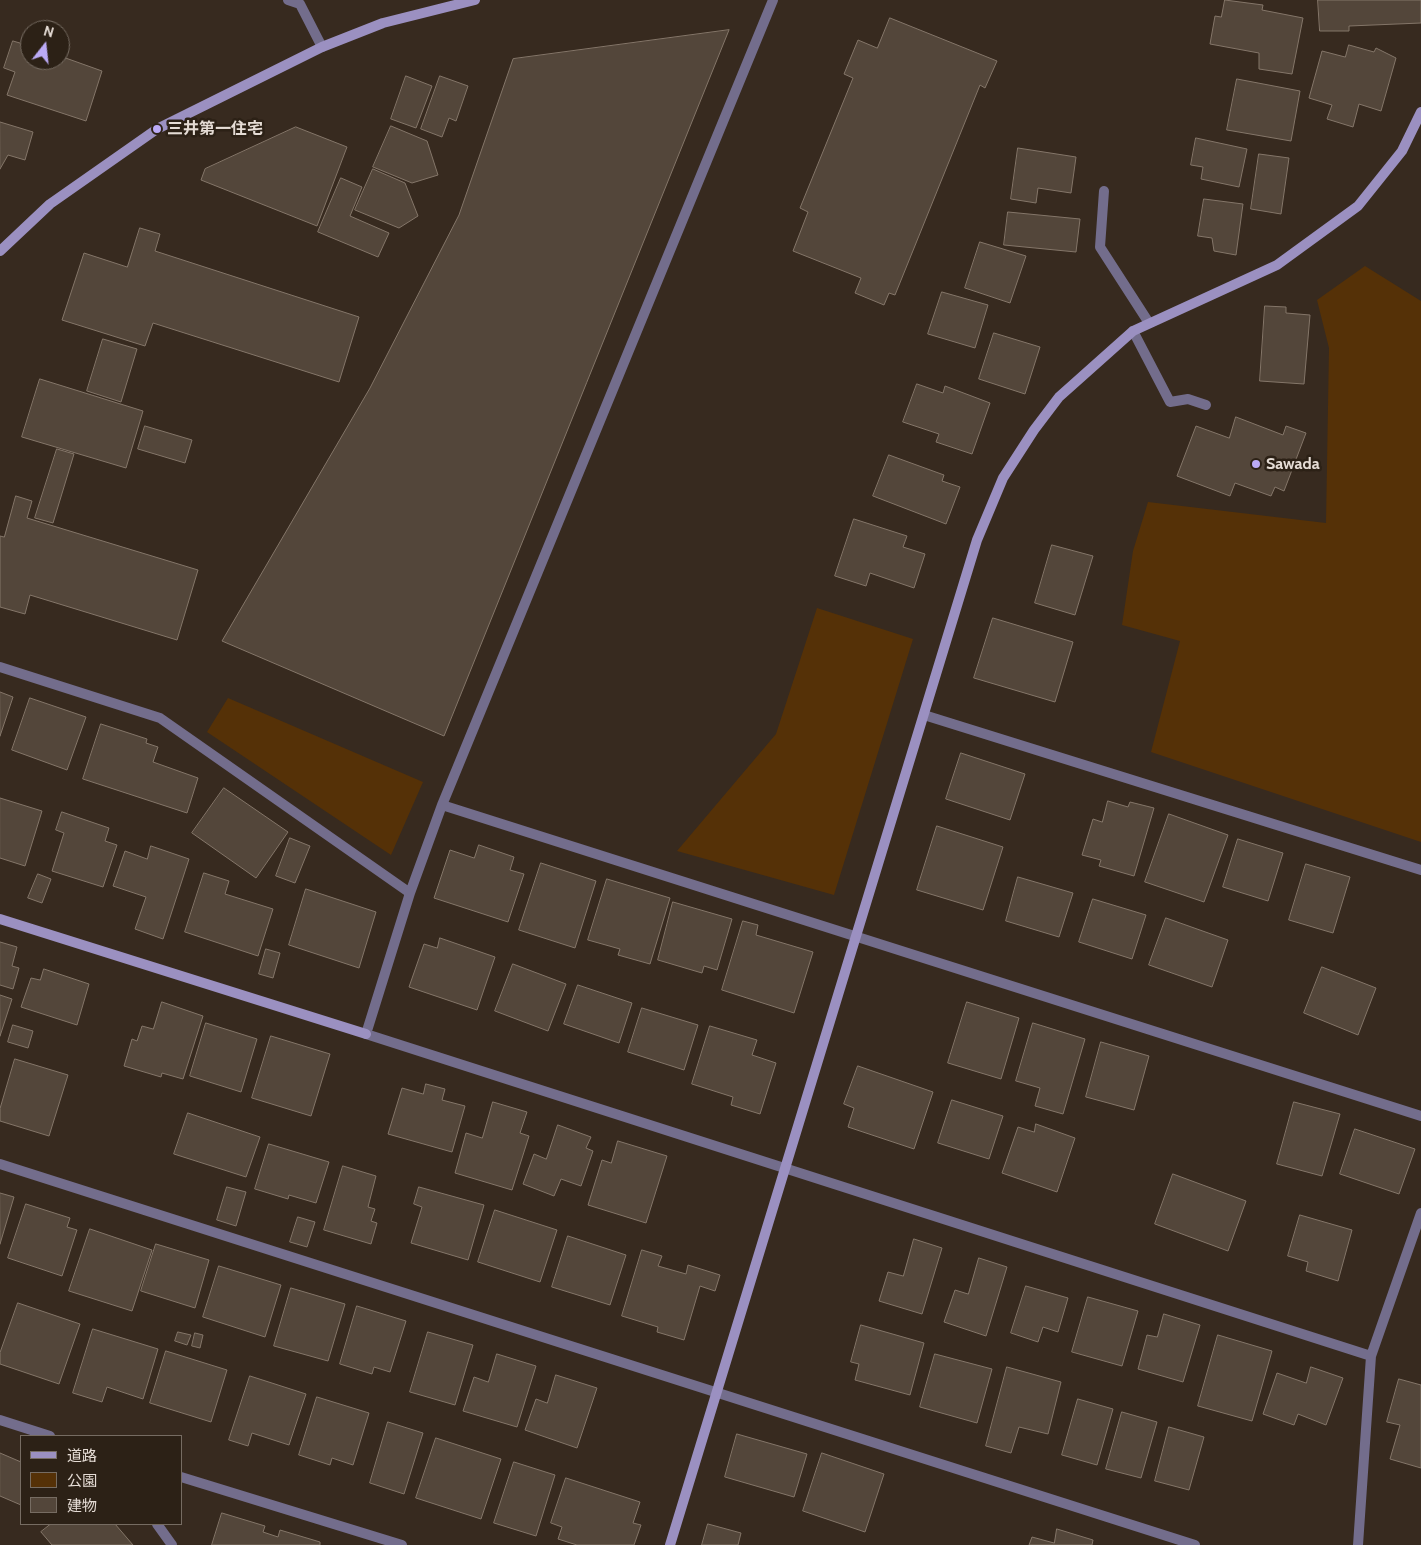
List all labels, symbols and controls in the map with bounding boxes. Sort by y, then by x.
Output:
north arrow [20,20,70,70]
text: N [42,22,56,42]
place label: 三井第一住宅 [167,119,263,139]
marker: 三井第一住宅 [151,123,163,135]
place label: Sawada [1266,454,1320,474]
marker: Sawada [1250,458,1262,470]
legend [20,1435,182,1525]
text: 道路 [67,1447,97,1465]
text: 公園 [67,1472,97,1490]
text: 建物 [67,1497,97,1515]

